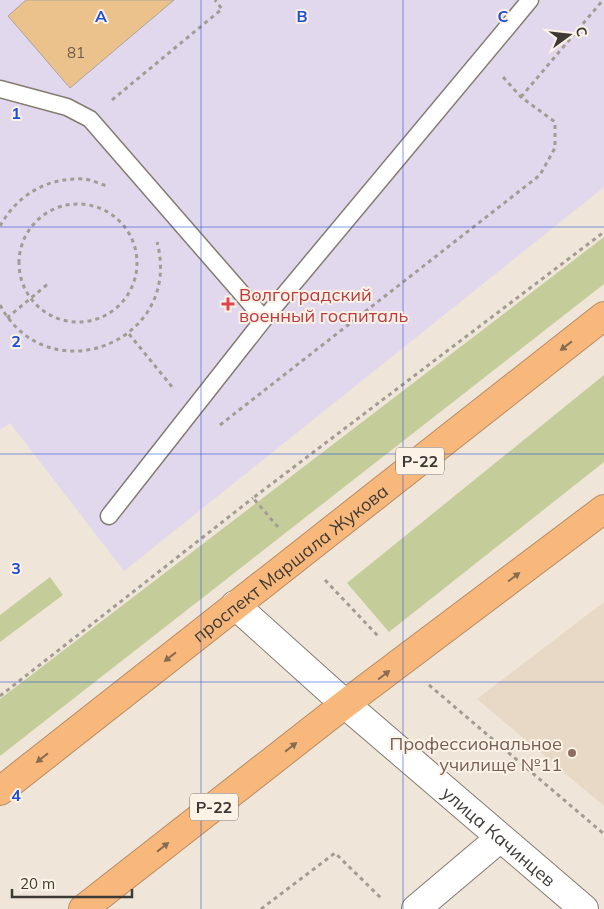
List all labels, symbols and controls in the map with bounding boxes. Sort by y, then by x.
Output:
text: A [95,6,107,26]
text: B [296,6,308,26]
text: C [498,6,509,26]
north arrow [544,10,594,60]
text: С [572,25,591,39]
house number: 81 [67,43,85,62]
text: 1 [11,103,21,123]
place label: Волгоградский военный госпиталь [239,283,409,327]
marker: Волгоградский военный госпиталь [221,297,235,311]
text: 2 [11,331,21,351]
one-way arrow [559,341,573,351]
road number: Р-22 [396,448,444,474]
street label: проспект Маршала Жукова [188,479,392,647]
text: 3 [11,558,21,578]
one-way arrow [507,572,521,582]
one-way arrow [163,652,176,663]
one-way arrow [377,670,391,680]
place label: Профессиональное училище №11 [389,732,562,776]
one-way arrow [284,741,297,752]
marker: Профессиональное училище №11 [566,747,578,759]
one-way arrow [36,752,49,763]
street label: улица Качинцев [437,781,561,891]
text: 4 [11,785,21,805]
road number: Р-22 [190,794,238,820]
one-way arrow [156,841,169,852]
scale bar [12,866,132,898]
text: 20 m [20,874,55,893]

